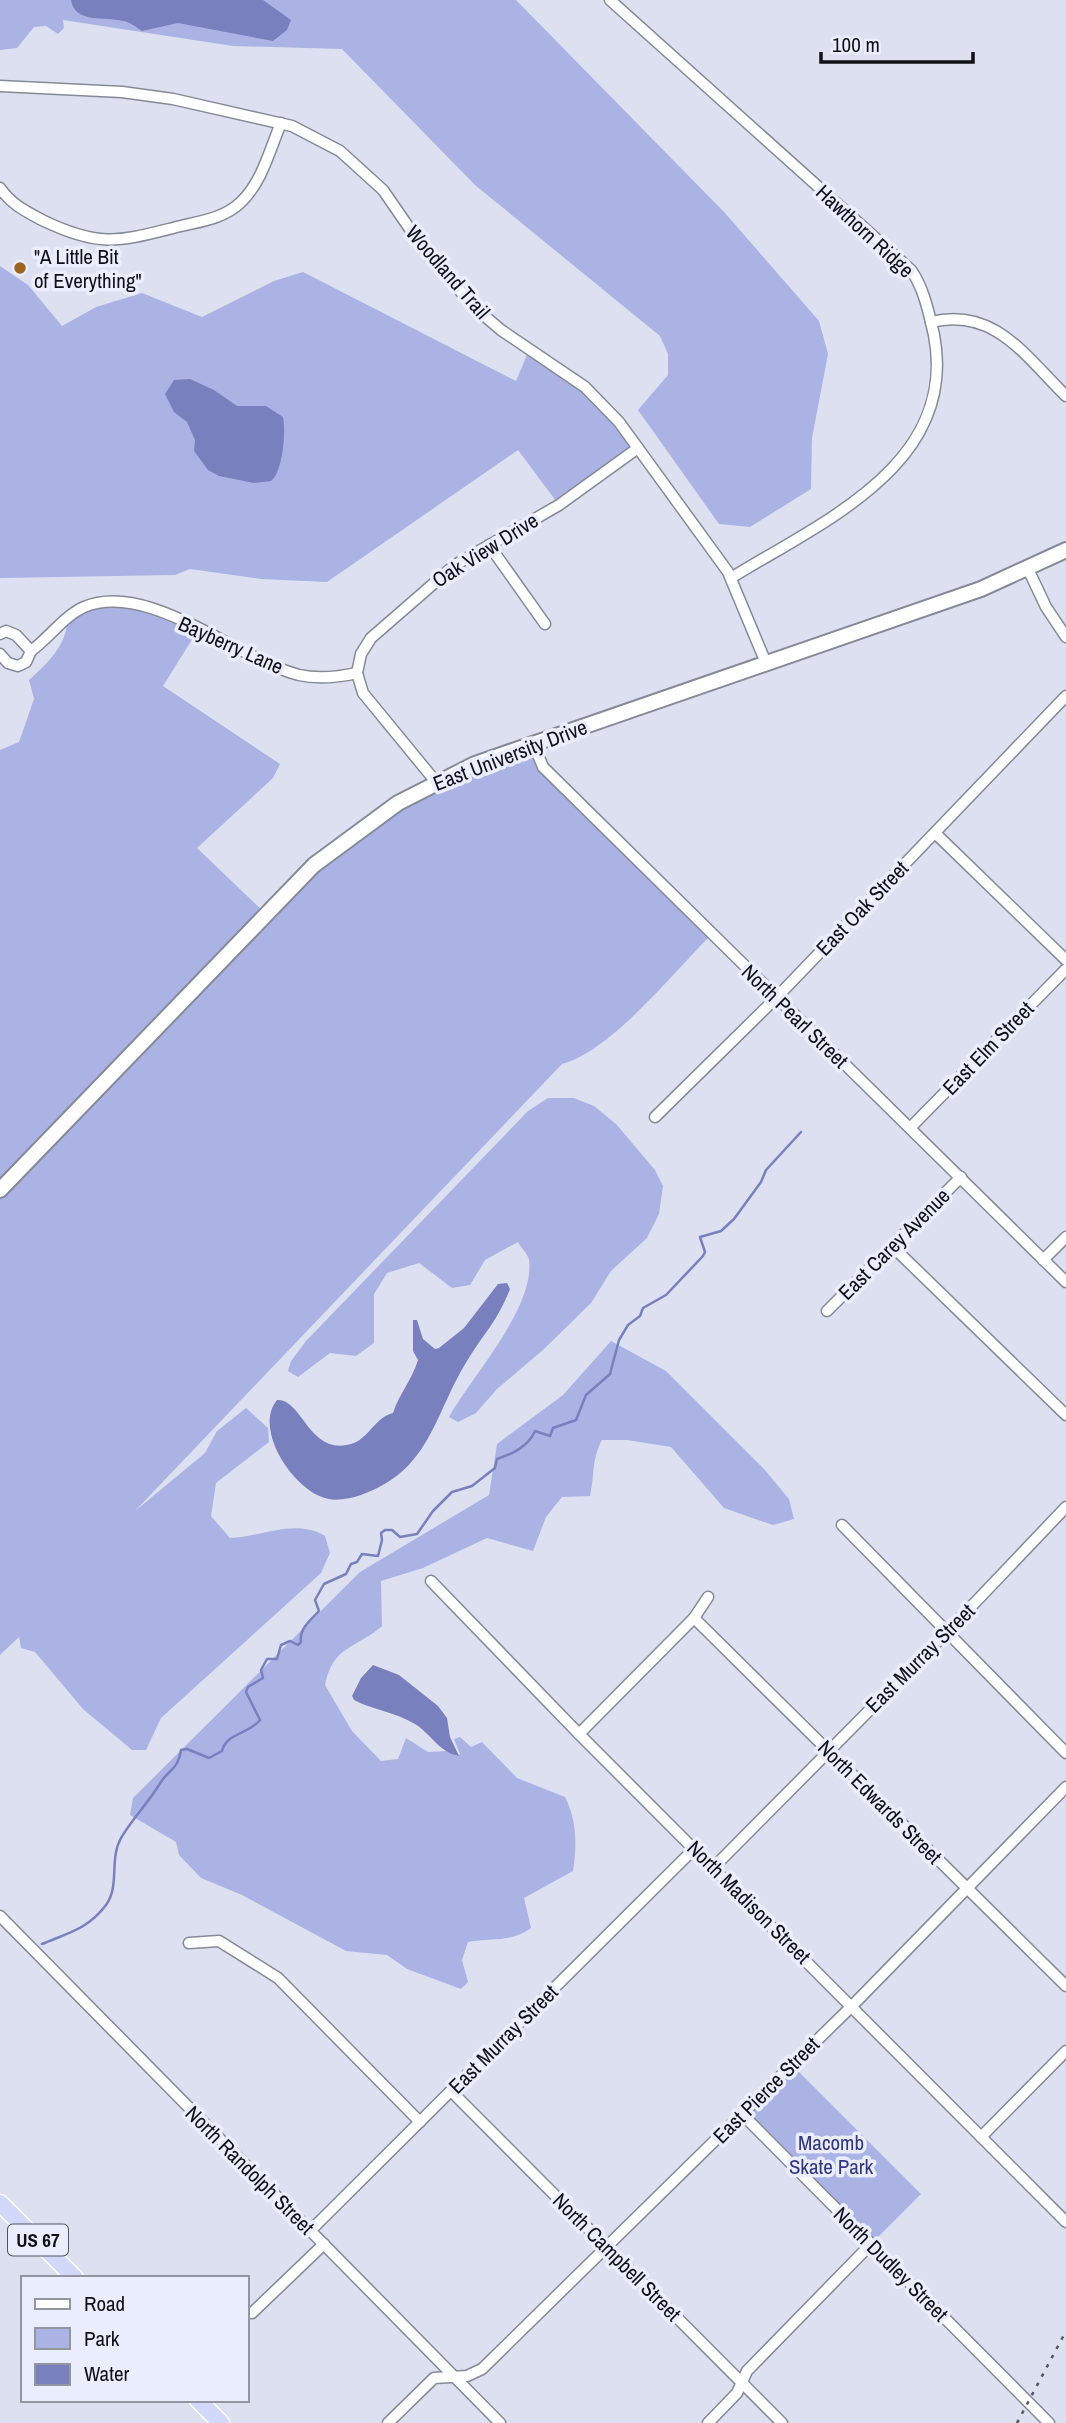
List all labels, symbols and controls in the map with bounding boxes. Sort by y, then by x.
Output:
scale bar [821,21,973,65]
text: 100 m [832,30,880,59]
street label: Hawthorn Ridge [810,178,920,284]
street label: Woodland Trail [399,219,497,325]
place label: "A Little Bit of Everything" [34,242,142,295]
marker: "A Little Bit of Everything" [12,260,28,276]
street label: Oak View Drive [426,506,544,594]
street label: Bayberry Lane [174,609,288,681]
street label: East University Drive [429,712,591,798]
street label: East Oak Street [809,854,915,962]
street label: North Pearl Street [735,958,855,1074]
street label: East Elm Street [936,995,1040,1101]
street label: East Carey Avenue [832,1182,956,1306]
street label: East Murray Street [859,1597,981,1719]
street label: North Edwards Street [812,1734,949,1871]
street label: North Madison Street [681,1834,817,1970]
street label: East Murray Street [442,1978,564,2100]
street label: East Pierce Street [706,2030,826,2150]
street label: North Randolph Street [179,2099,321,2241]
park label: Macomb Skate Park [789,2128,874,2181]
street label: North Campbell Street [547,2187,688,2328]
street label: North Dudley Street [827,2200,955,2328]
road number: US 67 [8,2224,68,2256]
legend [21,2276,248,2402]
text: Road [84,2289,125,2318]
text: Park [84,2324,120,2353]
text: Water [84,2359,130,2388]

